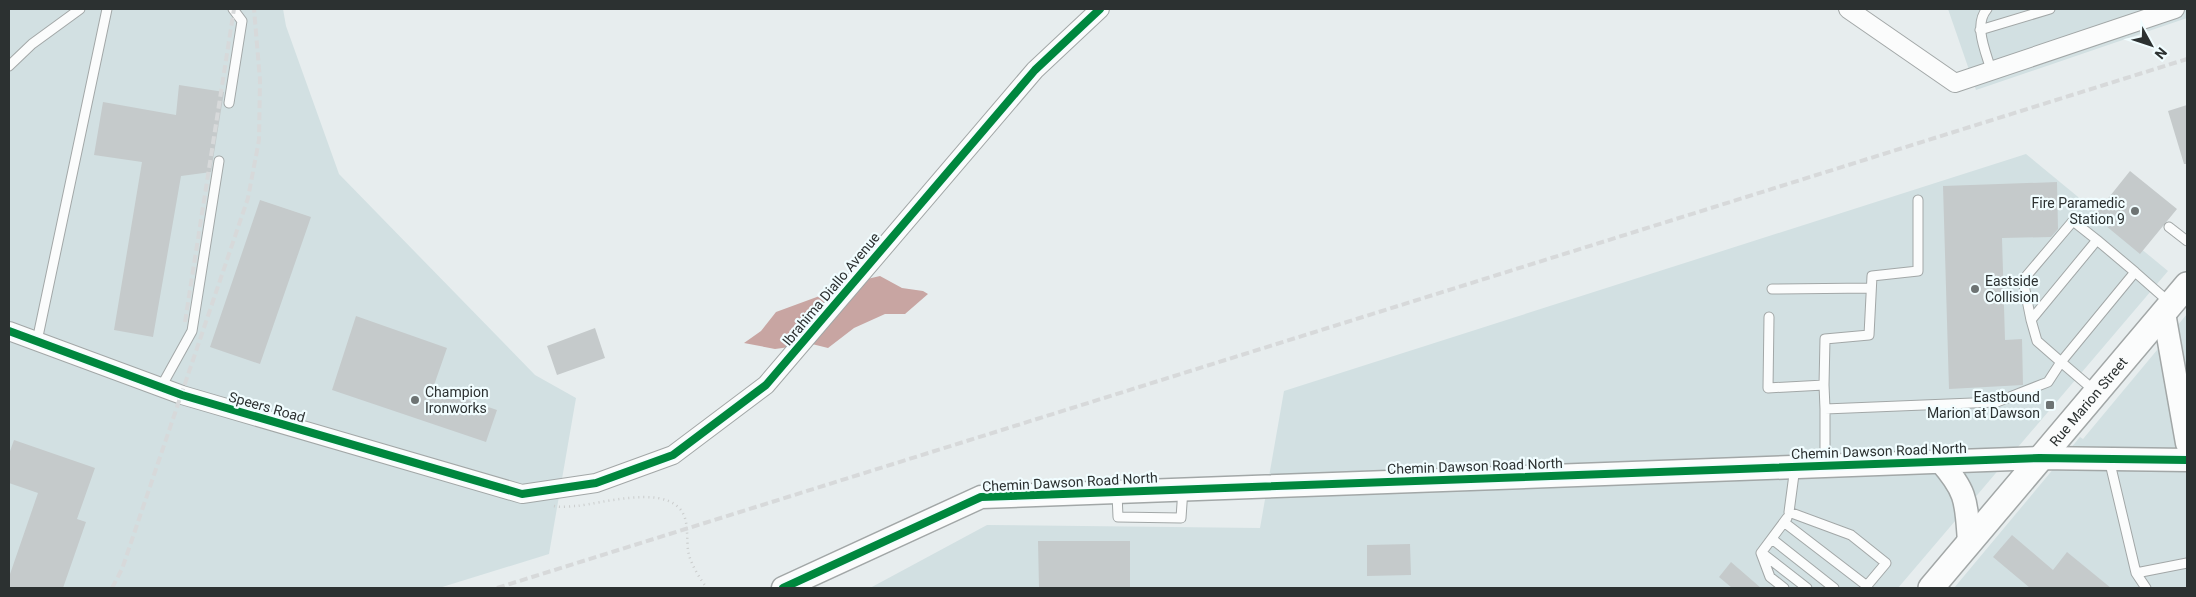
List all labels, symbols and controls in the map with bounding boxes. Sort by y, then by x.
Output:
north arrow [2126,20,2176,70]
text: N [2152,44,2170,62]
place label: Fire Paramedic Station 9 [2032,195,2125,227]
marker: Fire Paramedic Station 9 [2129,205,2141,217]
street label: Ibrahima Diallo Avenue [779,229,883,349]
place label: Eastside Collision [1985,273,2039,305]
marker: Eastside Collision [1969,283,1981,295]
street label: Rue Marion Street [2046,354,2131,449]
place label: Champion Ironworks [425,384,489,416]
street label: Speers Road [227,388,307,426]
place label: Eastbound Marion at Dawson [1927,389,2040,421]
marker: Champion Ironworks [409,394,421,406]
marker: Eastbound Marion at Dawson [2044,399,2056,411]
street label: Chemin Dawson Road North [1791,440,1967,462]
street label: Chemin Dawson Road North [1387,455,1563,477]
street label: Chemin Dawson Road North [982,469,1158,495]

